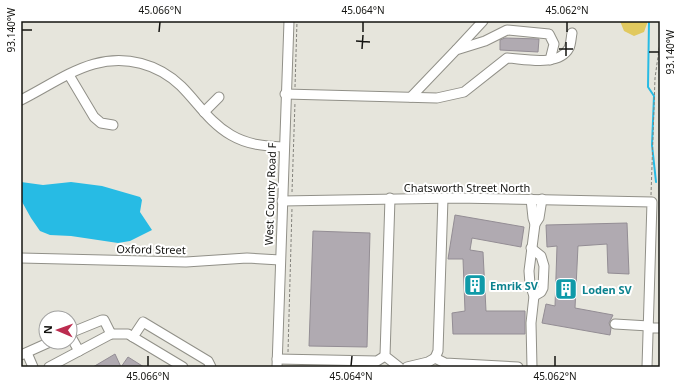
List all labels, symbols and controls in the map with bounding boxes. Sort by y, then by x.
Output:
text: 45.066°N [138,3,182,17]
text: 45.064°N [341,3,385,17]
text: 45.062°N [545,3,589,17]
text: 93.140°W [4,7,18,52]
text: 93.140°W [663,29,677,74]
street label: West County Road F [261,142,279,246]
street label: Chatsworth Street North [404,180,530,195]
street label: Oxford Street [116,241,186,257]
building icon: Emrik SV [462,272,488,298]
building icon: Loden SV [553,276,579,302]
place label: Emrik SV [490,278,539,293]
place label: Loden SV [582,282,633,297]
north arrow [38,310,78,350]
text: N [40,325,55,334]
text: 45.066°N [126,369,170,383]
text: 45.064°N [329,369,373,383]
text: 45.062°N [533,369,577,383]

